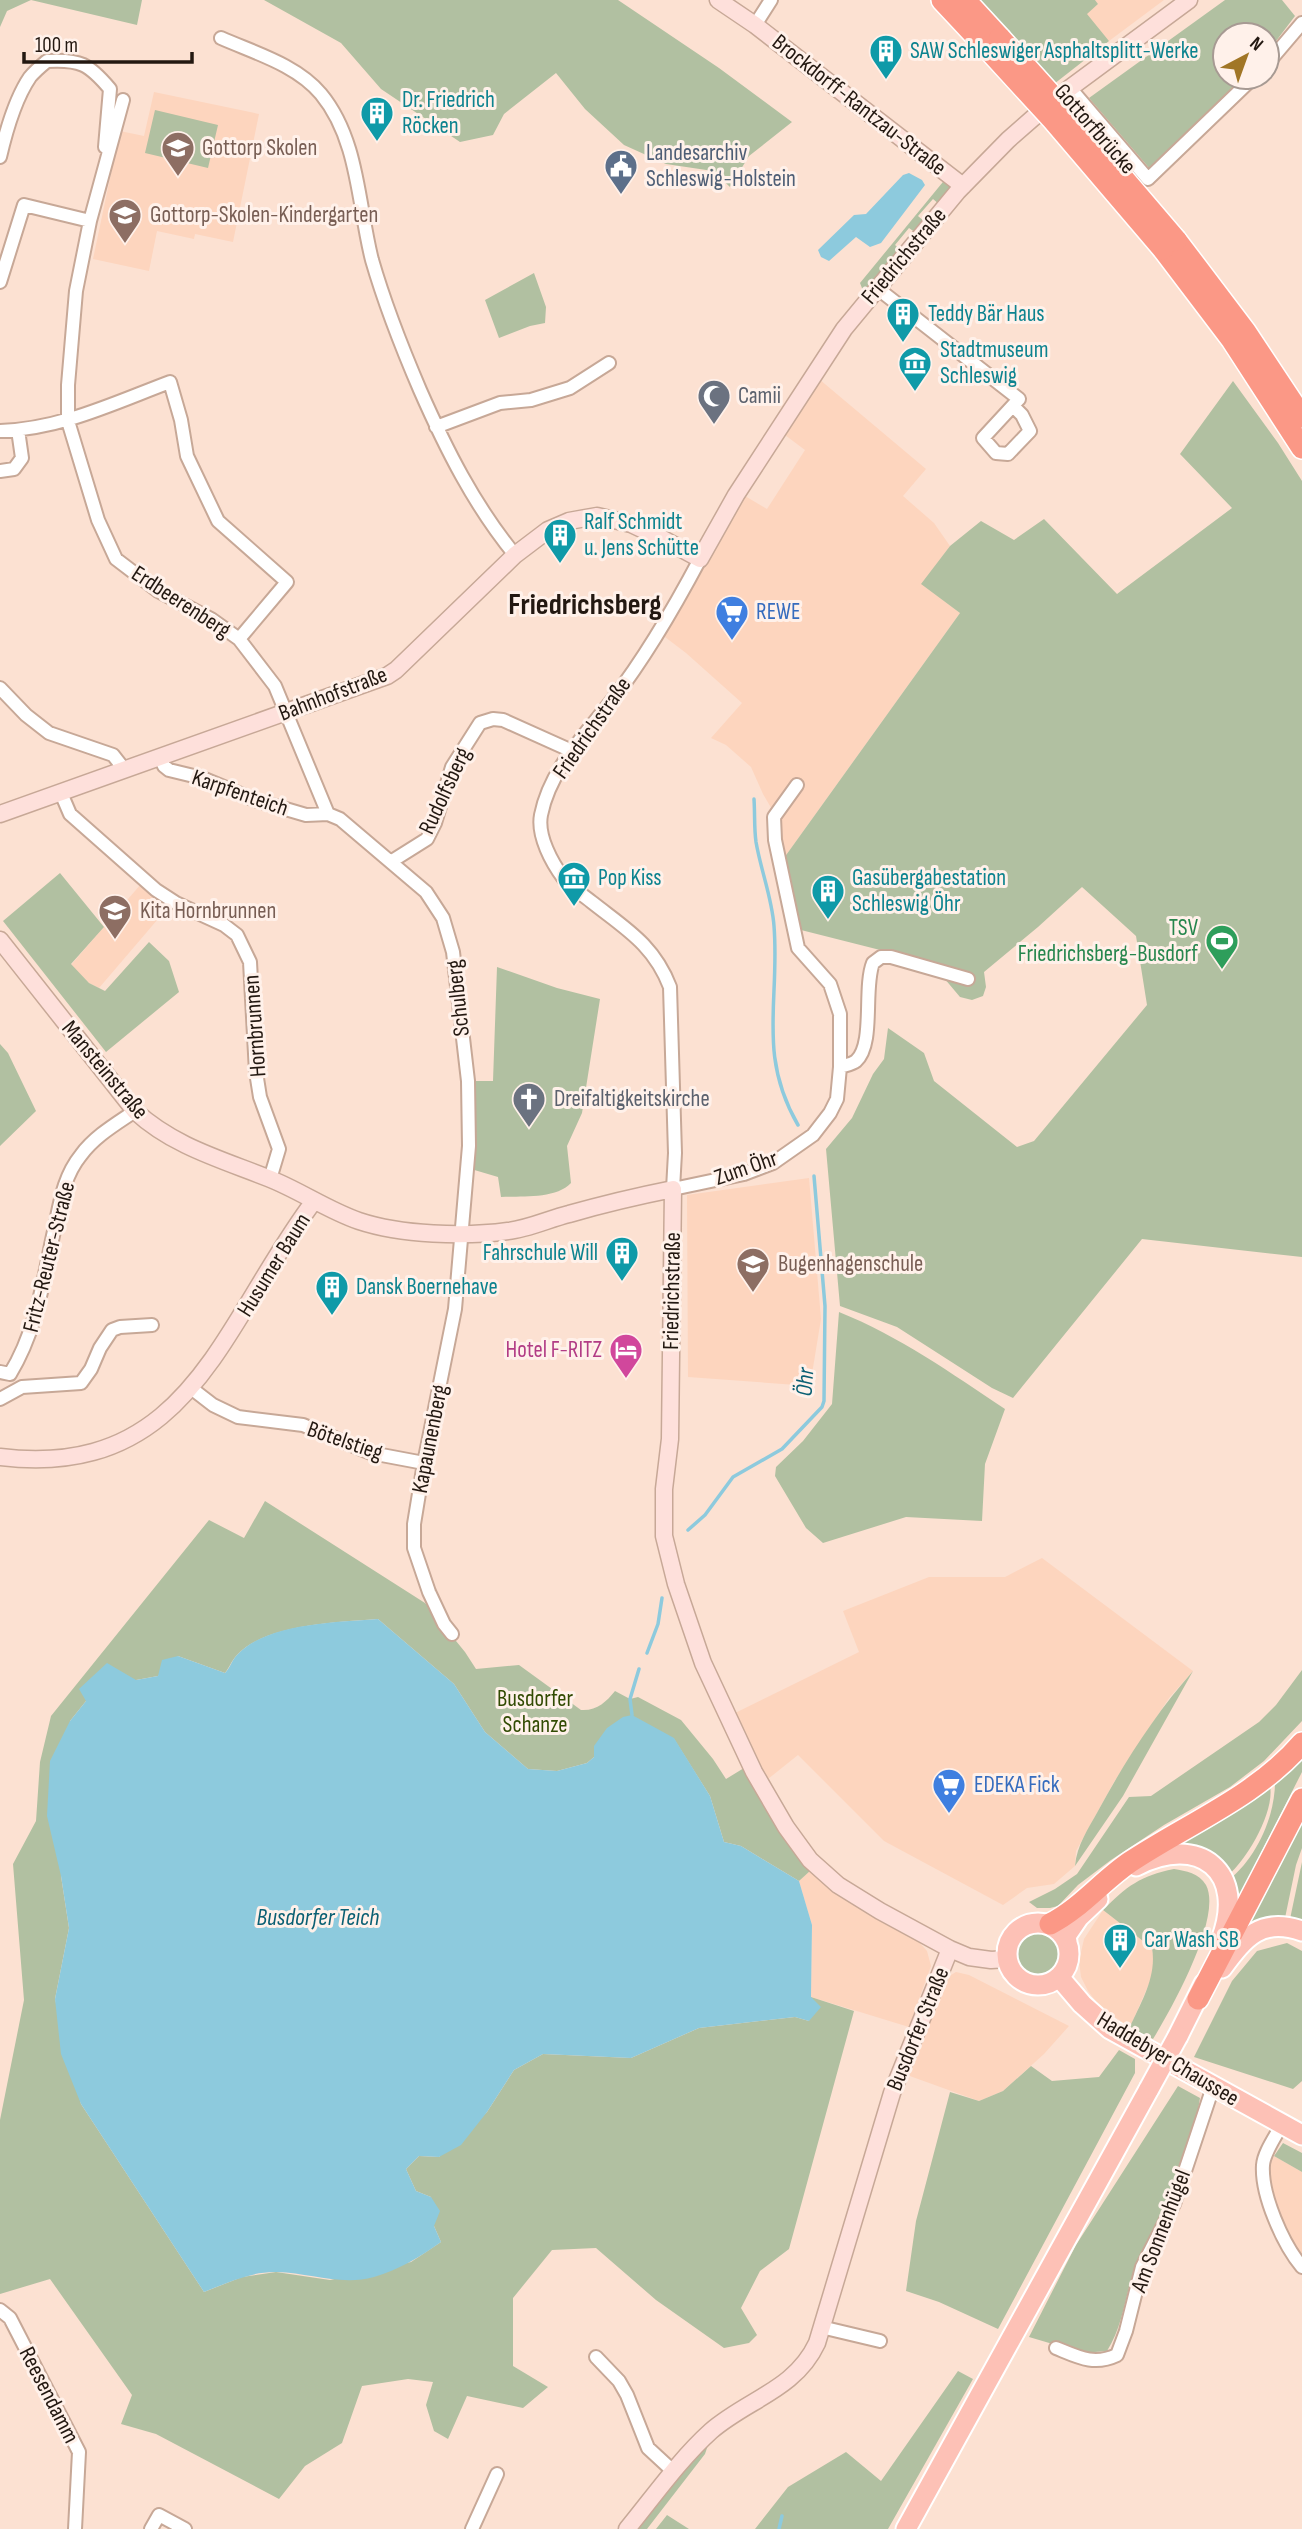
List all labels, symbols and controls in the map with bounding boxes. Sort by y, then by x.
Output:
scale bar [24,21,192,65]
north arrow [1211,21,1281,91]
street label: Brockdorff-Rantzau-Straße [766,28,952,182]
building icon: SAW Schleswiger Asphaltsplitt-Werke [867,32,905,81]
text: N [1245,32,1268,56]
text: 100 m [35,33,78,58]
place label: SAW Schleswiger Asphaltsplitt-Werke [910,37,1199,65]
street label: Gottorfbrücke [1048,78,1142,180]
place label: Dr. Friedrich Röcken [402,86,495,140]
building icon: Dr. Friedrich Röcken [358,94,396,143]
school or university icon: Gottorp Skolen [159,129,197,178]
place label: Gottorp Skolen [202,134,317,162]
place label: Landesarchiv Schleswig-Holstein [646,139,796,193]
public building icon: Landesarchiv Schleswig-Holstein [602,147,640,196]
school or university icon: Gottorp-Skolen-Kindergarten [106,196,144,245]
place label: Gottorp-Skolen-Kindergarten [150,201,378,229]
street label: Friedrichstraße [855,202,953,310]
building icon: Teddy Bär Haus [884,295,922,344]
place label: Teddy Bär Haus [928,300,1045,328]
place label: Stadtmuseum Schleswig [940,336,1048,390]
museum icon: Stadtmuseum Schleswig [896,344,934,393]
mosque icon: Camii [695,377,733,426]
place label: Camii [738,382,781,410]
place label: Ralf Schmidt u. Jens Schütte [584,508,699,562]
building icon: Ralf Schmidt u. Jens Schütte [541,516,579,565]
street label: Erdbeerenberg [126,560,236,644]
district label: Friedrichsberg [508,587,662,623]
supermarket icon: REWE [713,593,751,642]
place label: REWE [756,598,801,626]
street label: Bahnhofstraße [275,660,391,728]
street label: Friedrichstraße [547,672,637,784]
street label: Rudolfsberg [413,743,477,839]
street label: Karpfenteich [188,763,292,823]
museum icon: Pop Kiss [555,859,593,908]
place label: Pop Kiss [598,864,661,892]
place label: Gasübergabestation Schleswig Öhr [852,864,1006,918]
building icon: Gasübergabestation Schleswig Öhr [809,872,847,921]
school or university icon: Kita Hornbrunnen [96,892,134,941]
place label: Kita Hornbrunnen [140,897,276,925]
place label: TSV Friedrichsberg-Busdorf [1018,914,1199,968]
sports icon: TSV Friedrichsberg-Busdorf [1203,922,1241,971]
street label: Schulberg [440,958,476,1038]
street label: Hornbrunnen [237,974,273,1078]
street label: Mansteinstraße [56,1015,154,1125]
church icon: Dreifaltigkeitskirche [510,1080,548,1129]
place label: Dreifaltigkeitskirche [554,1085,710,1113]
street label: Zum Öhr [711,1144,782,1192]
street label: Fritz-Reuter-Straße [17,1179,81,1335]
street label: Husumer Baum [231,1208,317,1322]
street label: Friedrichstraße [657,1232,687,1350]
building icon: Fahrschule Will [603,1234,641,1283]
place label: Fahrschule Will [483,1239,598,1267]
school or university icon: Bugenhagenschule [734,1245,772,1294]
place label: Bugenhagenschule [778,1250,923,1278]
building icon: Dansk Boernehave [313,1268,351,1317]
place label: Dansk Boernehave [356,1273,498,1301]
hotel icon: Hotel F-RITZ [607,1331,645,1380]
place label: Hotel F-RITZ [505,1336,602,1364]
water label: Öhr [790,1366,821,1397]
street label: Kapaunenberg [406,1382,454,1496]
street label: Bötelstieg [304,1415,386,1467]
park label: Busdorfer Schanze [497,1685,573,1739]
supermarket icon: EDEKA Fick [930,1766,968,1815]
place label: EDEKA Fick [974,1771,1060,1799]
water label: Busdorfer Teich [257,1903,379,1932]
building icon: Car Wash SB [1101,1921,1139,1970]
place label: Car Wash SB [1144,1926,1239,1954]
street label: Busdorfer Straße [881,1963,955,2095]
street label: Haddebyer Chaussee [1092,2006,1244,2112]
street label: Am Sonnenhügel [1124,2166,1197,2297]
street label: Reesendamm [13,2342,85,2448]

